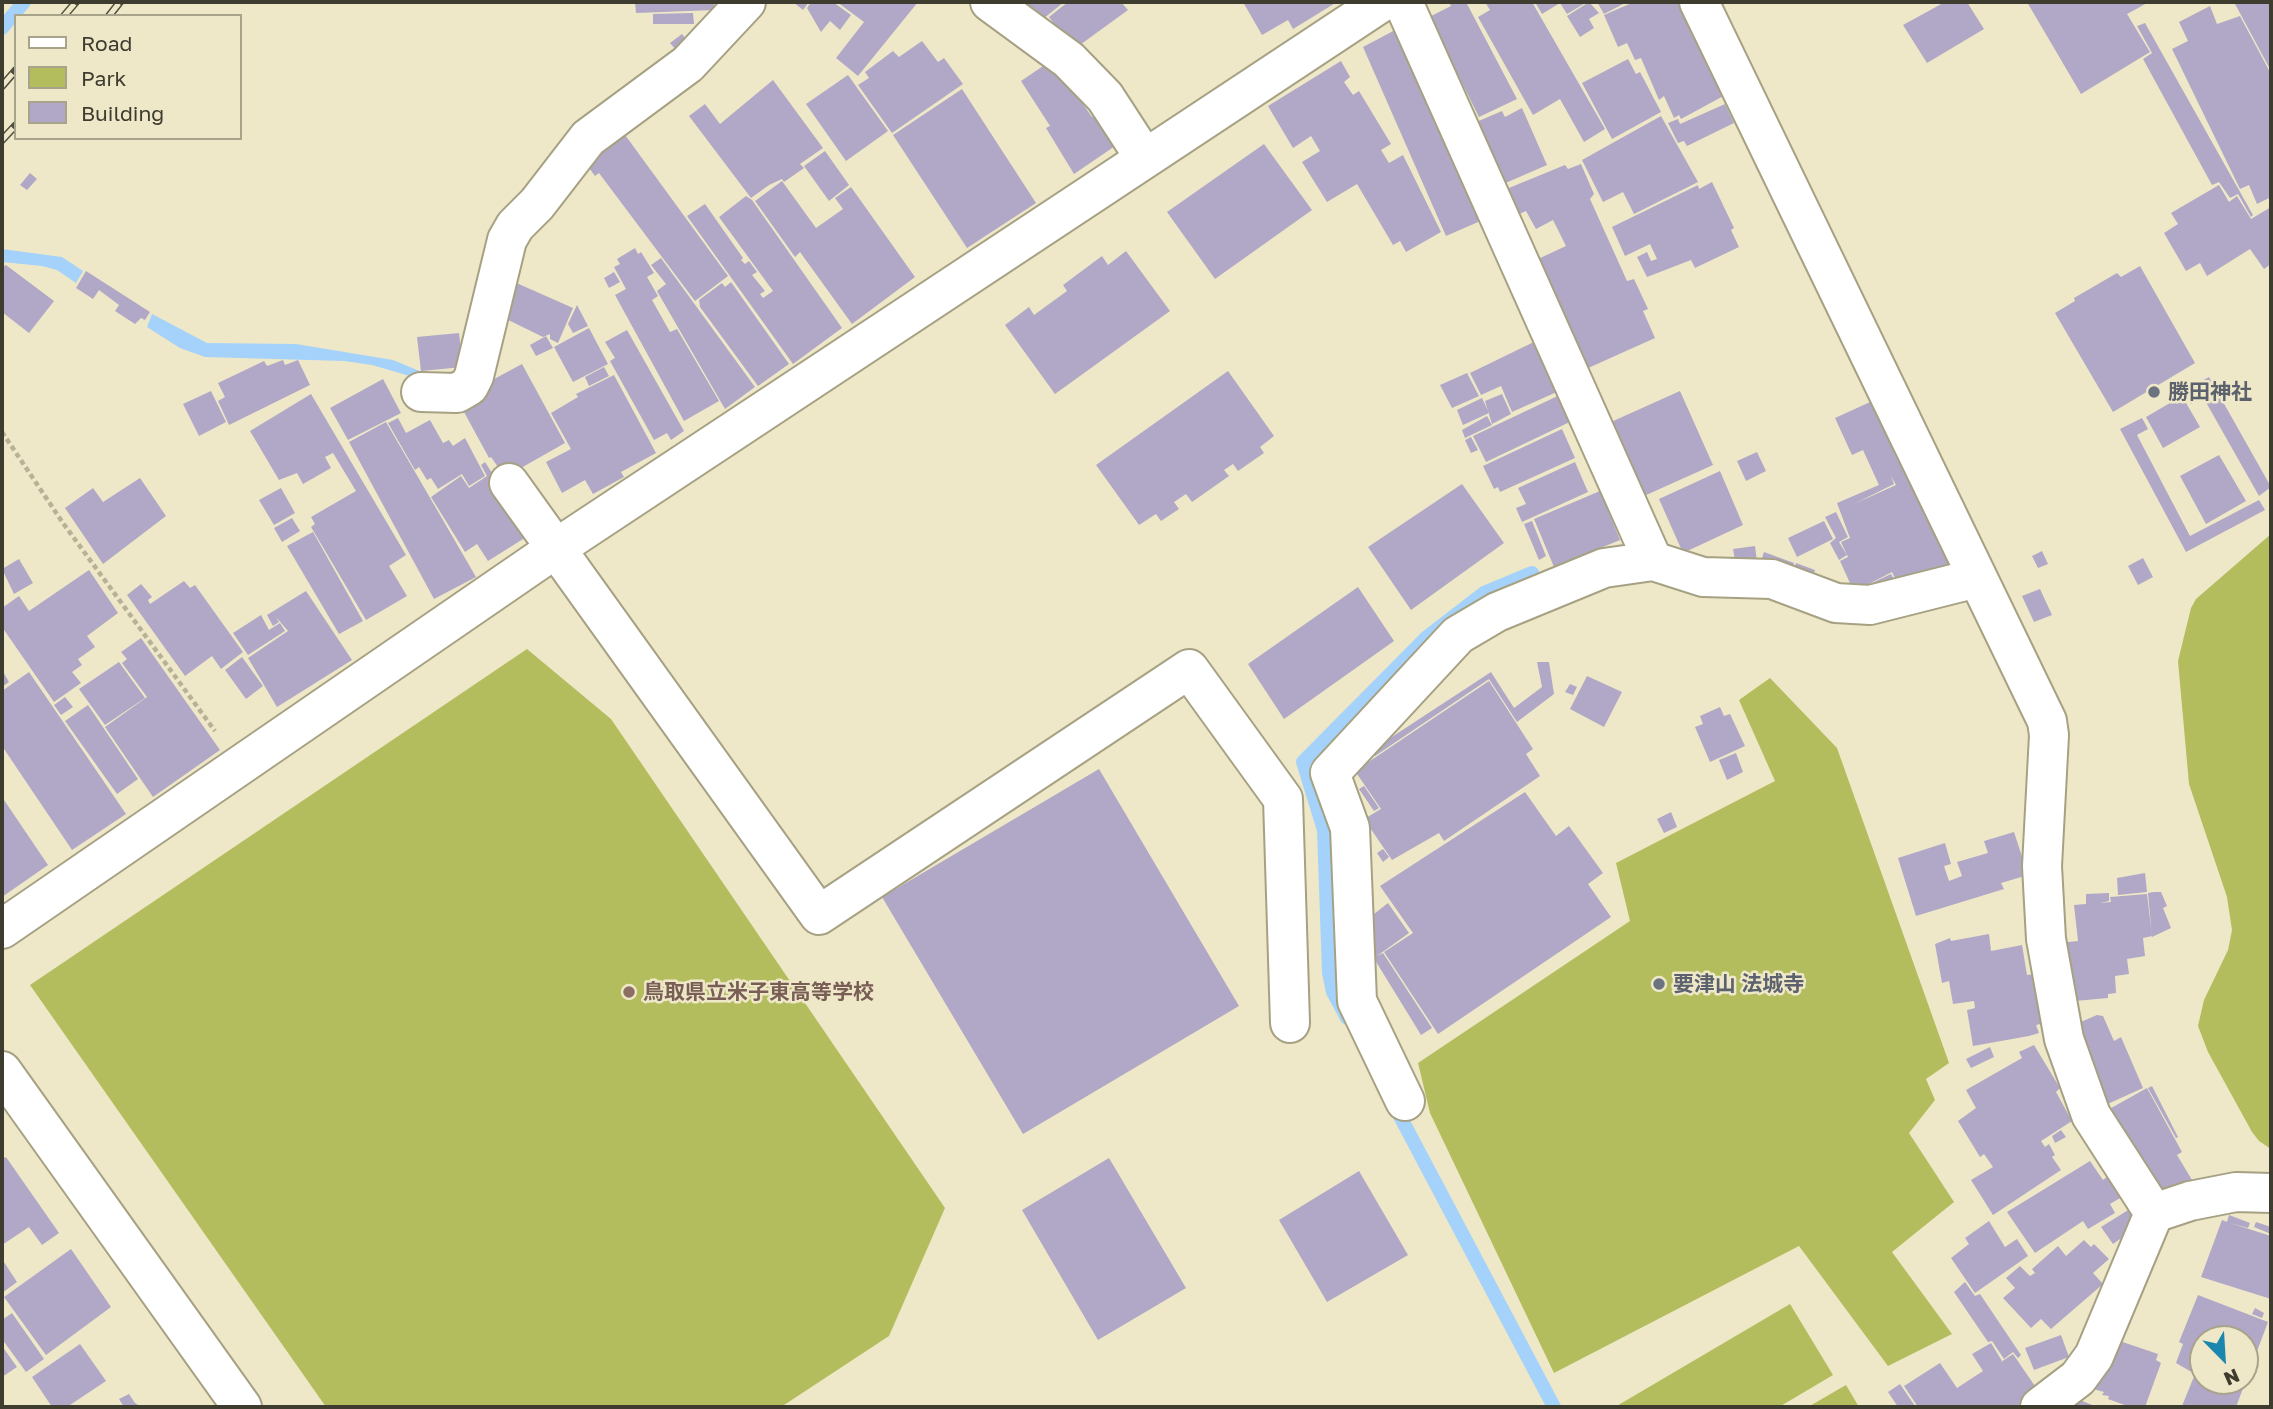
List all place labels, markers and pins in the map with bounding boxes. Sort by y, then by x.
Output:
place label: 勝田神社 [2168,379,2252,405]
marker: 勝田神社 [2146,384,2162,400]
place label: 要津山 法城寺 [1673,971,1804,997]
marker: 要津山 法城寺 [1651,976,1667,992]
place label: 鳥取県立米子東高等学校 [643,979,874,1005]
marker: 鳥取県立米子東高等学校 [621,984,637,1000]

